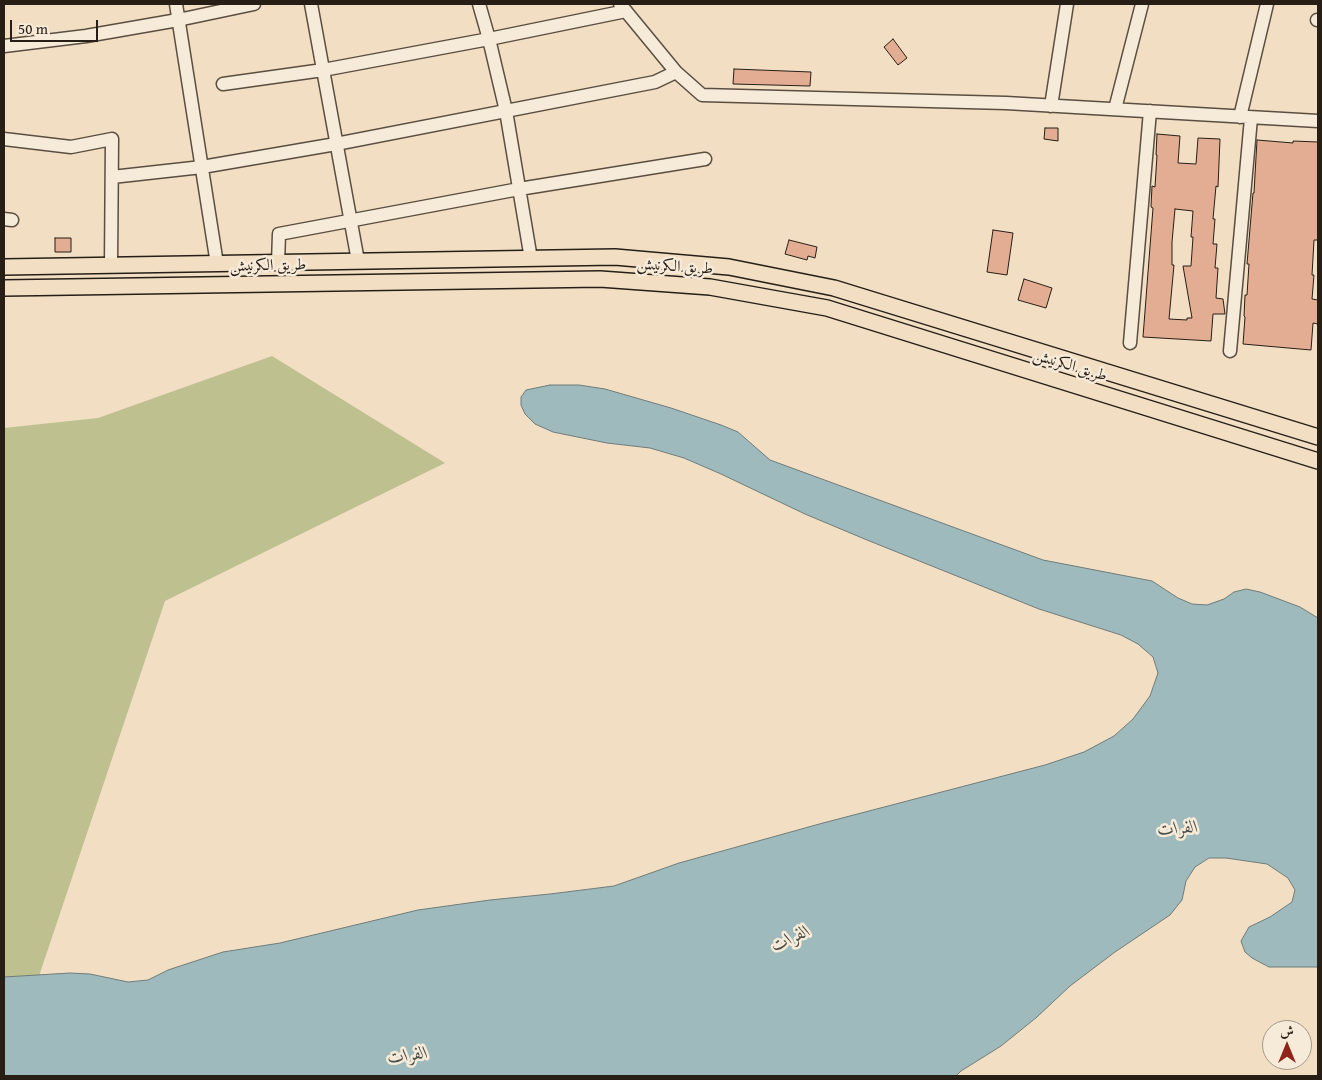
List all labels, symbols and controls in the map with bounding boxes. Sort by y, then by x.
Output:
scale bar [12,10,100,42]
text: 50 m [18,18,48,39]
street label: طريق الكرنيش [636,255,714,279]
street label: طريق الكرنيش [230,256,306,276]
street label: طريق الكرنيش [1031,346,1109,386]
water label: الفرات [1157,817,1199,841]
water label: الفرات [768,921,814,957]
north arrow [1262,1020,1312,1070]
text: ش [1280,1021,1294,1041]
water label: الفرات [386,1042,430,1070]

